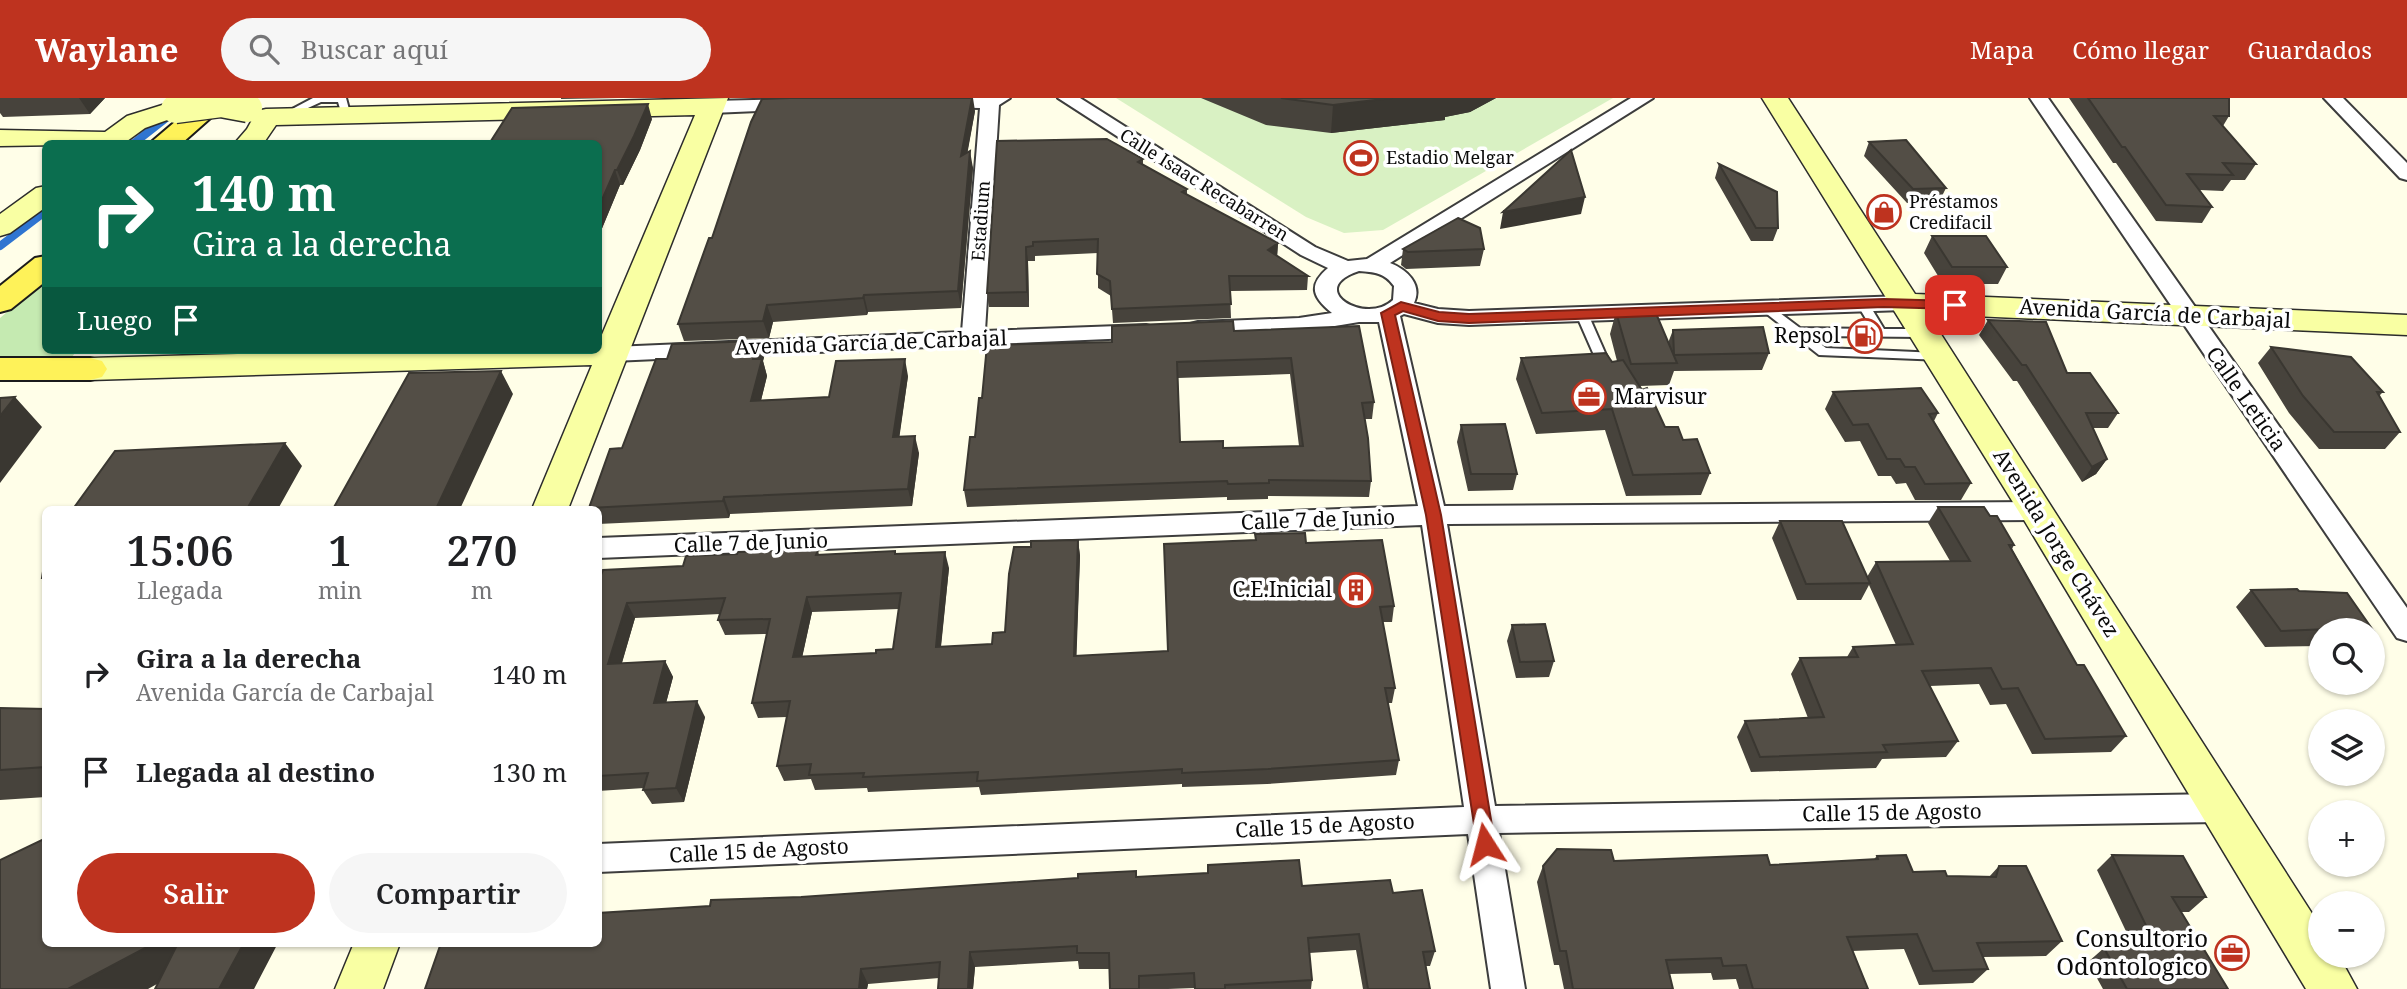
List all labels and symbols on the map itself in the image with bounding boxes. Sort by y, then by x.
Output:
street label: Calle Isaac Recabarren [1115,122,1294,246]
sports icon: Estadio Melgar [1342,139,1380,177]
place label: Estadio Melgar [1386,145,1515,169]
street label: Estadium [965,180,995,262]
place label: Préstamos Credifacil [1909,189,1998,234]
shop icon: Préstamos Credifacil [1865,193,1903,231]
pin [1925,275,1985,335]
street label: Avenida García de Carbajal [2019,292,2292,334]
fuel station icon: Repsol [1846,317,1884,355]
place label: Repsol [1774,321,1840,349]
street label: Avenida García de Carbajal [735,323,1008,361]
street label: Calle Leticia [2200,341,2293,456]
office icon: Marvisur [1570,378,1608,416]
place label: Marvisur [1614,382,1707,410]
street label: Avenida Jorge Chávez [1987,443,2126,642]
street label: Calle 7 de Junio [1240,502,1396,536]
street label: Calle 7 de Junio [673,525,829,559]
building icon: C.E.Inicial [1337,571,1375,609]
place label: C.E.Inicial [1232,575,1332,603]
street label: Calle 15 de Agosto [1802,796,1982,828]
street label: Calle 15 de Agosto [1234,806,1415,844]
position arrow [1448,807,1522,881]
street label: Calle 15 de Agosto [668,831,849,869]
place label: Consultorio Odontologico [2056,921,2208,982]
office icon: Consultorio Odontologico [2213,934,2251,972]

